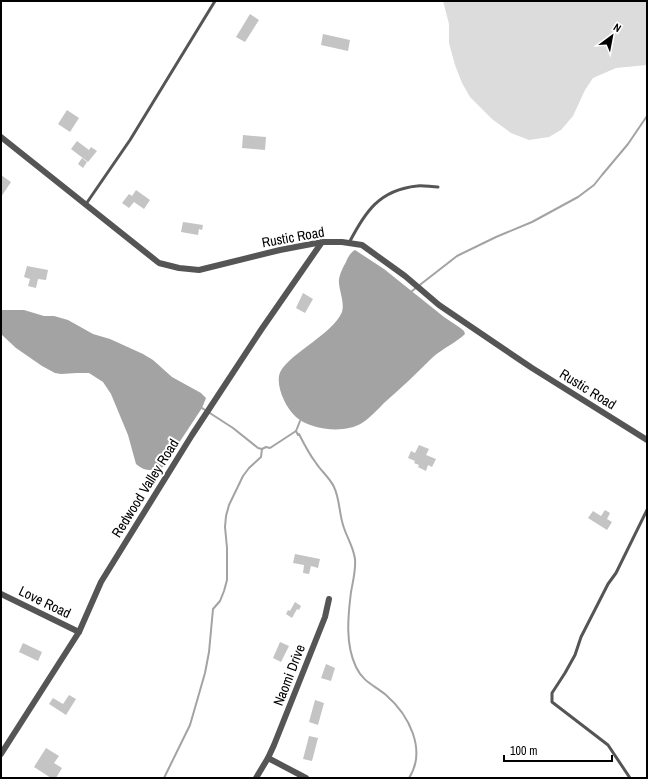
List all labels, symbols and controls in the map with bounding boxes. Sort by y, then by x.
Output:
north arrow [592,16,632,56]
text: N [611,20,624,35]
street label: Rustic Road [260,223,326,251]
street label: Rustic Road [556,365,620,413]
street label: Redwood Valley Road [107,435,183,541]
street label: Love Road [16,582,74,622]
street label: Naomi Drive [269,642,309,708]
scale bar [504,737,612,763]
text: 100 m [510,743,537,759]

